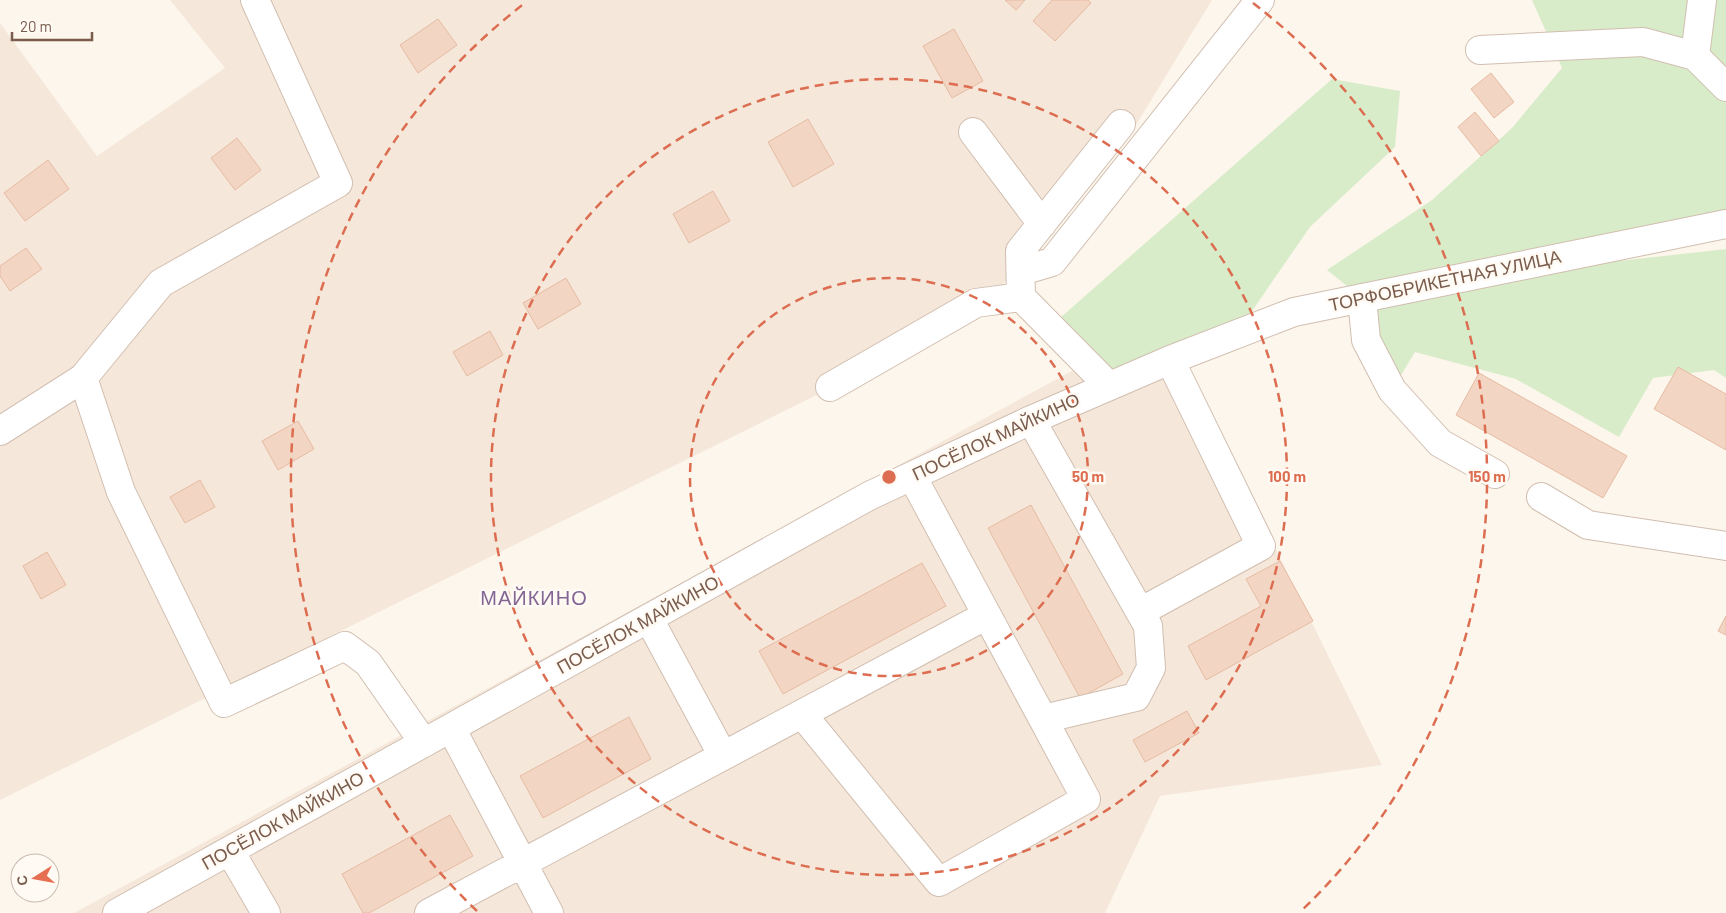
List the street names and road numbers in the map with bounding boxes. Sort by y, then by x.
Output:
street label: ТОРФОБРИКЕТНАЯ УЛИЦА [1327,245,1563,315]
street label: ПОСЁЛОК МАЙКИНО [908,388,1083,485]
street label: ПОСЁЛОК МАЙКИНО [552,570,723,678]
street label: ПОСЁЛОК МАЙКИНО [197,766,368,874]

